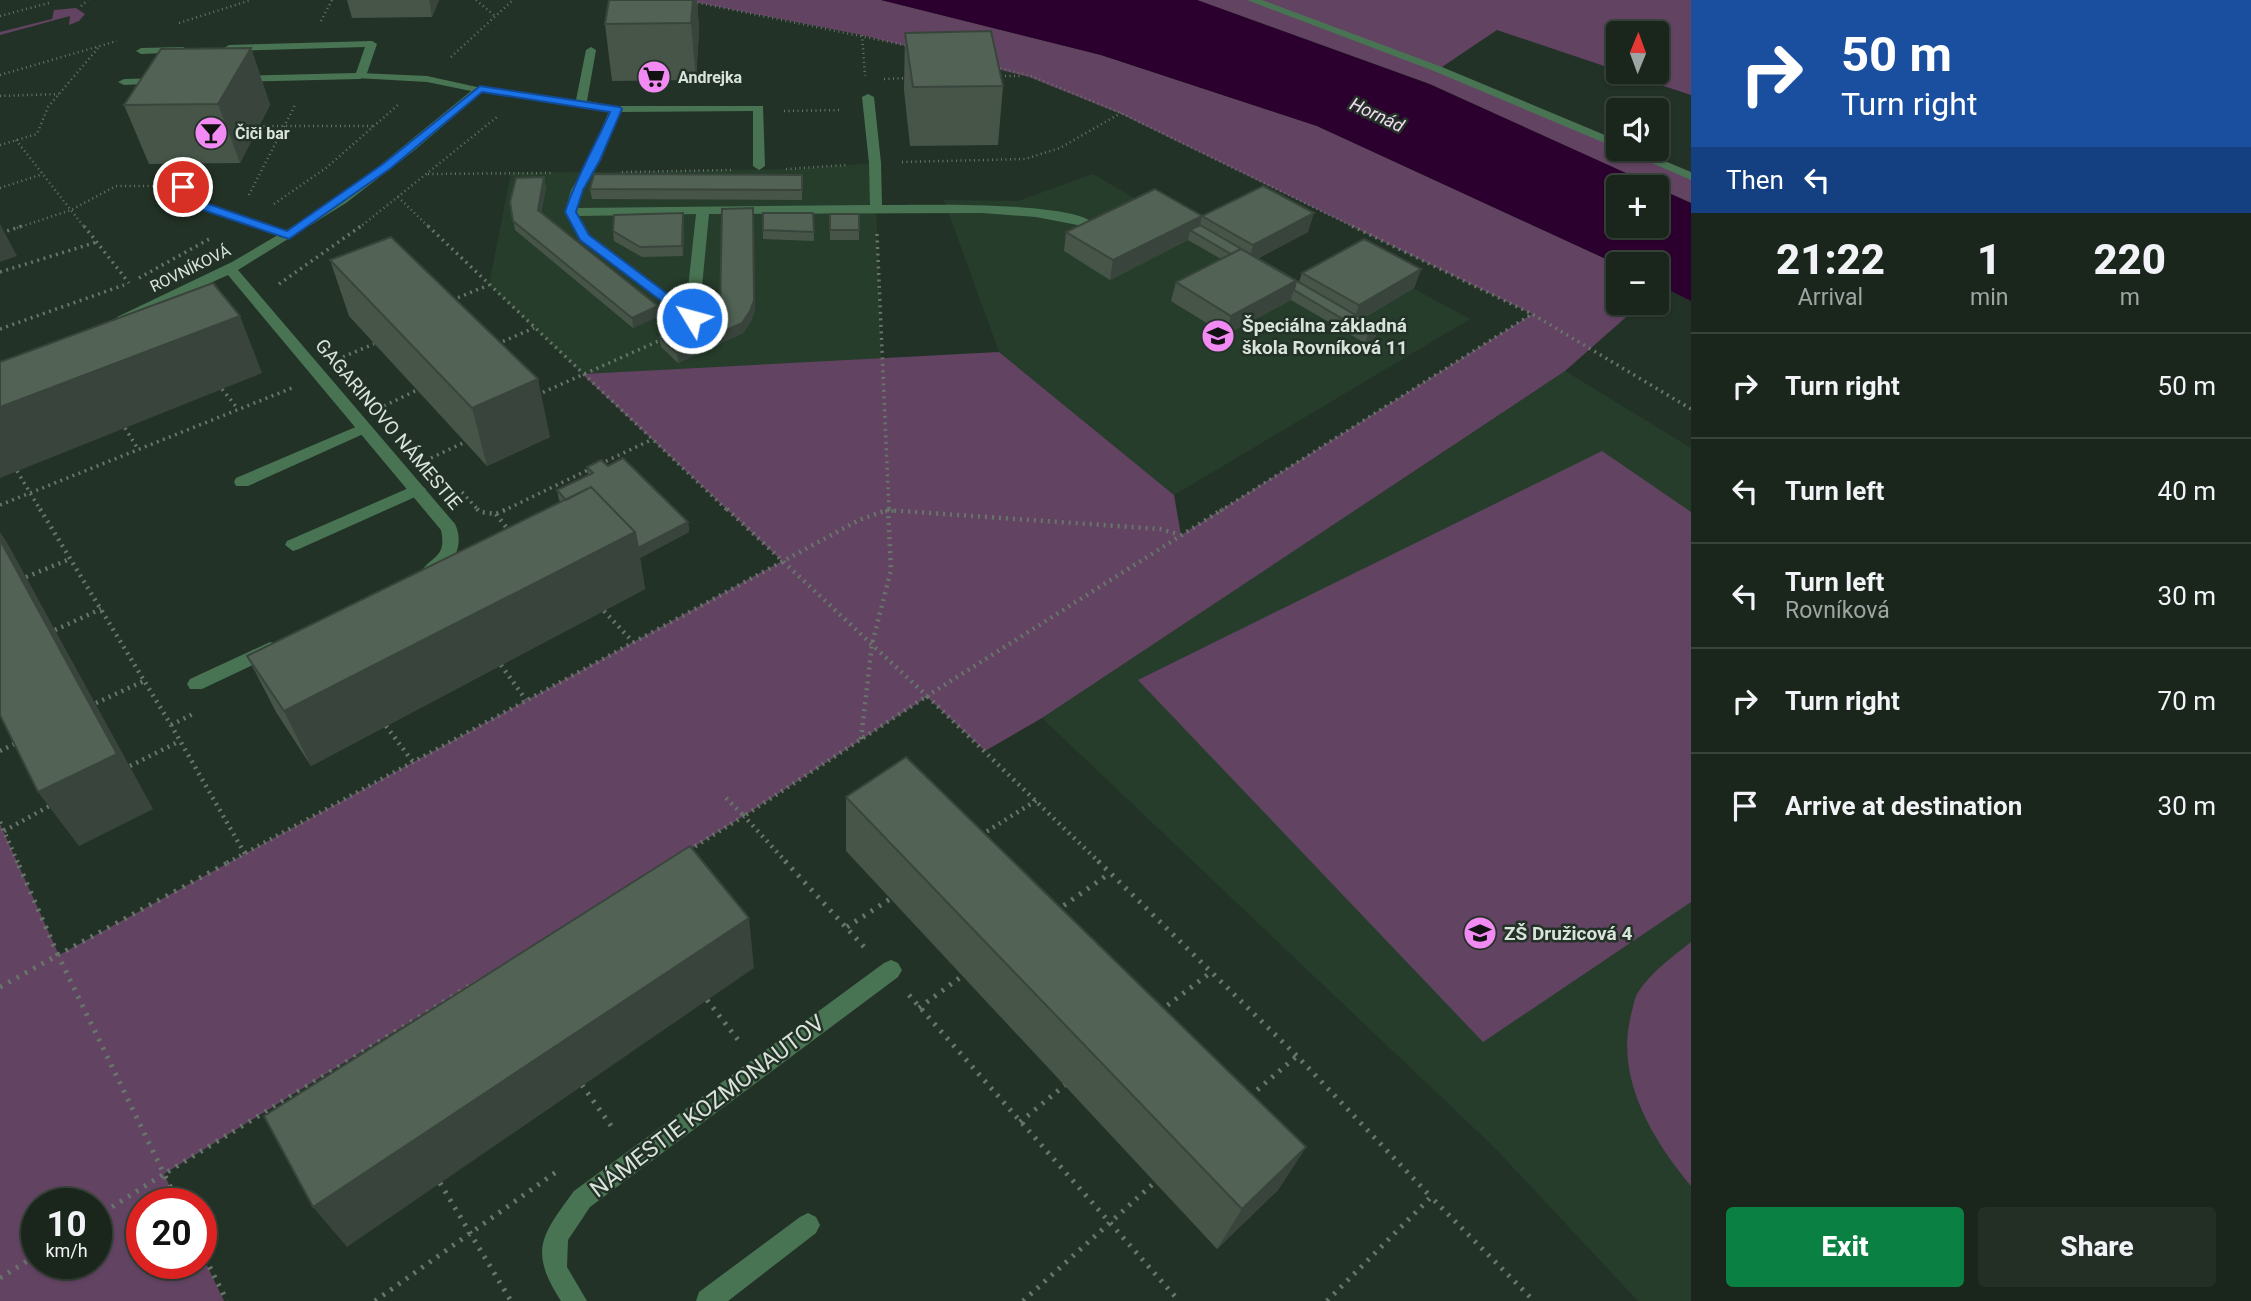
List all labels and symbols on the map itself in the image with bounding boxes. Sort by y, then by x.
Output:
north arrow [1606,21,1670,84]
supermarket icon: Andrejka [635,58,673,96]
place label: Andrejka [678,68,743,87]
water label: Hornád [1347,93,1409,137]
bar icon: Čiči bar [192,114,230,152]
place label: Čiči bar [235,123,290,143]
pin [153,157,213,217]
street label: ROVNÍKOVÁ [147,241,234,296]
position arrow [655,281,729,355]
place label: Špeciálna základná škola Rovníková 11 [1242,314,1408,359]
school or university icon: Špeciálna základná škola Rovníková 11 [1199,317,1237,355]
street label: GAGARINOVO NÁMESTIE [310,334,467,514]
school or university icon: ZŠ Družicová 4 [1461,914,1499,952]
place label: ZŠ Družicová 4 [1504,922,1632,945]
street label: NÁMESTIE KOZMONAUTOV [584,1008,830,1203]
speed limit sign: 20 [126,1188,217,1279]

